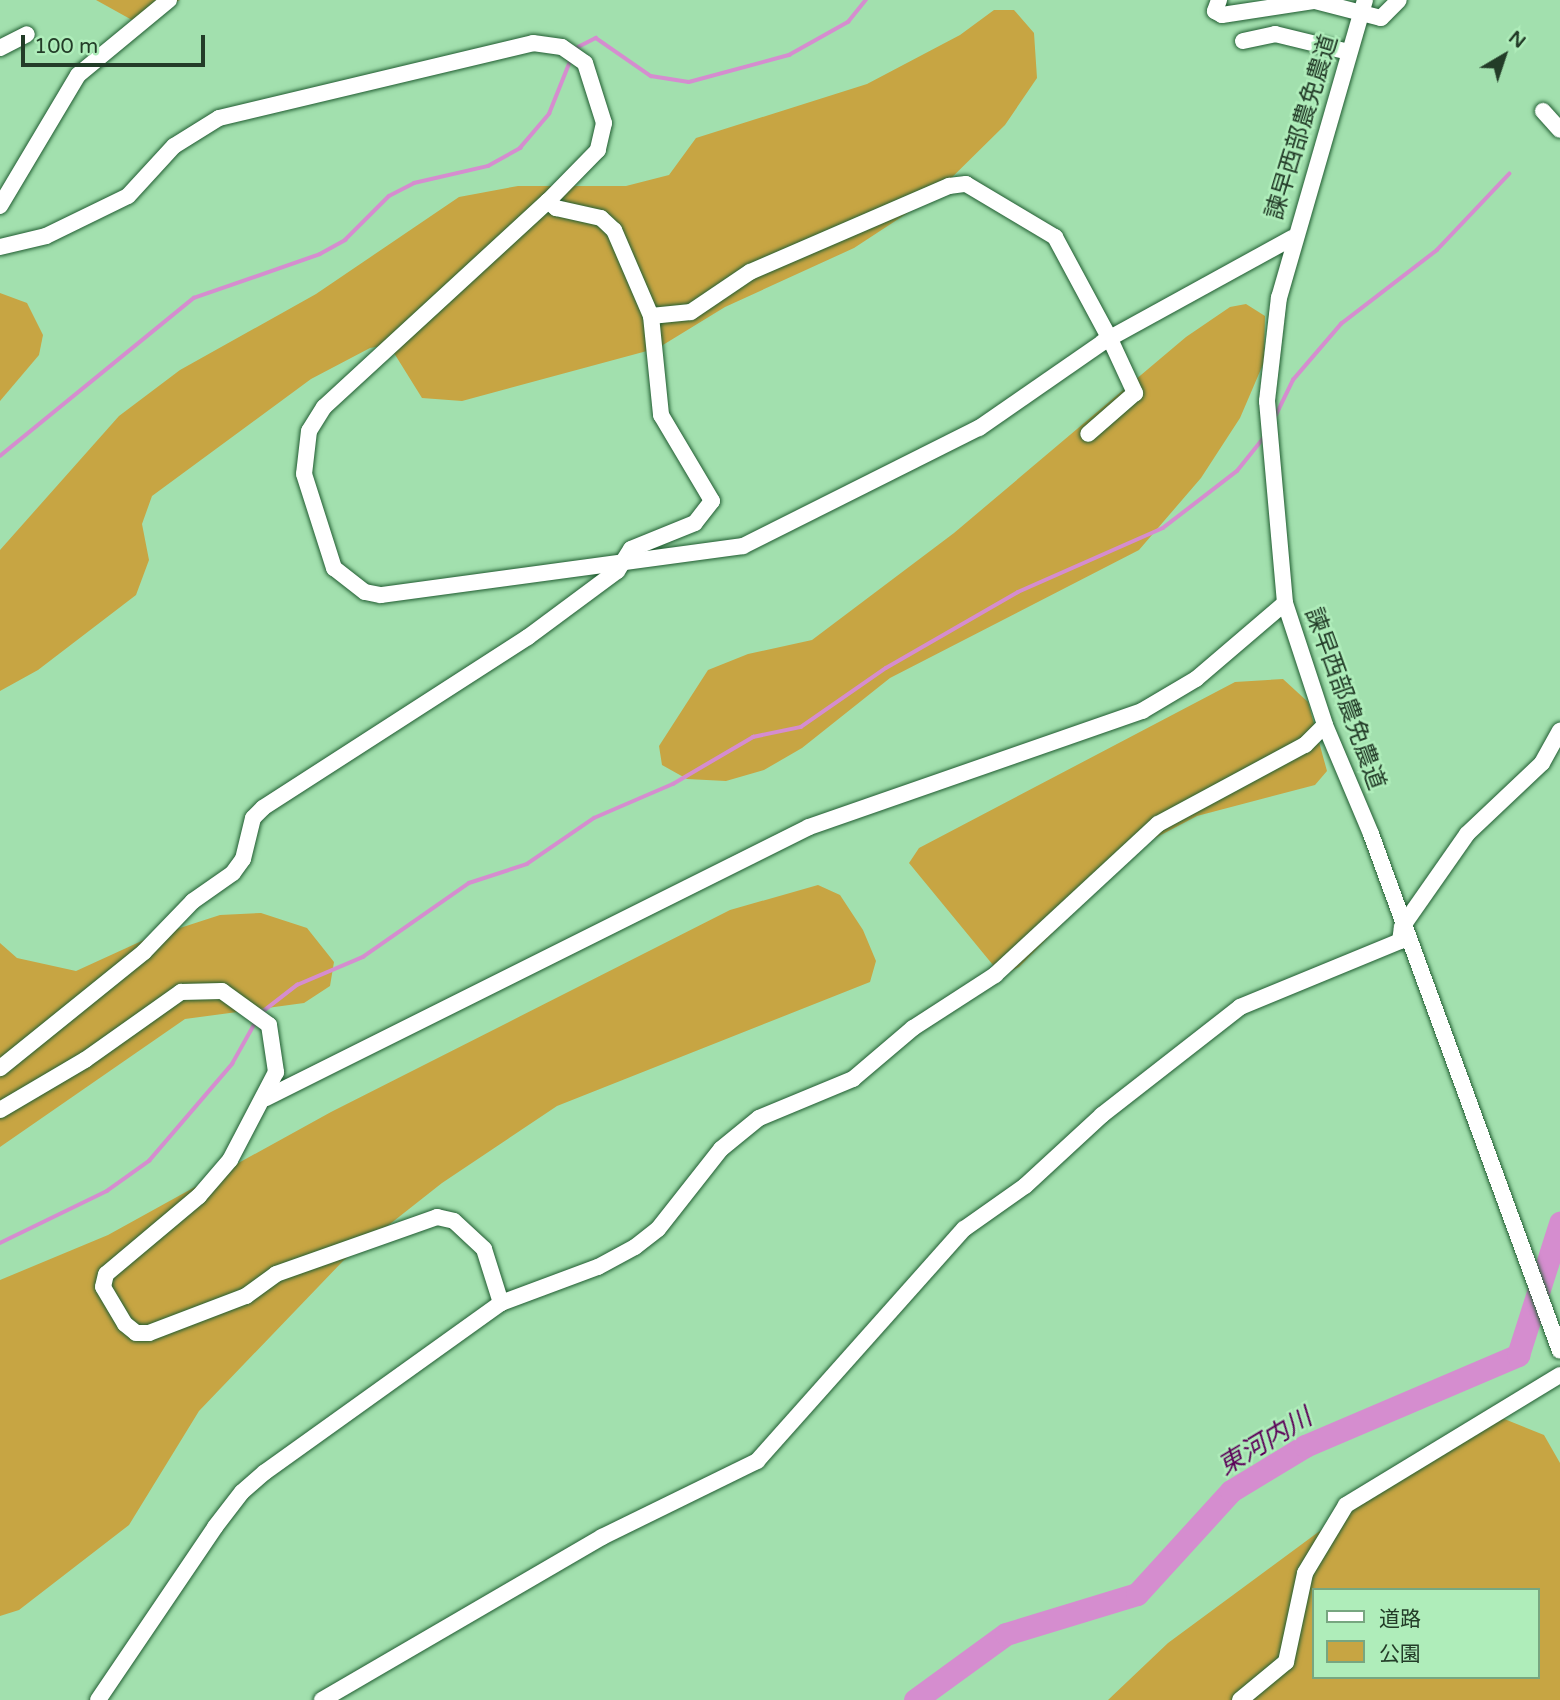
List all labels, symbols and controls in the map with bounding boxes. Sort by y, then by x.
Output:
scale bar [24,21,208,65]
north arrow [1469,21,1539,91]
text: N [1504,26,1530,53]
street label: 諫早西部農免農道 [1260,31,1344,223]
text: 100 m [34,34,98,59]
street label: 諫早西部農免農道 [1299,604,1391,794]
water label: 東河内川 [1212,1402,1318,1482]
legend [1312,1588,1539,1679]
text: 道路 [1379,1607,1421,1632]
text: 公園 [1379,1642,1421,1667]

